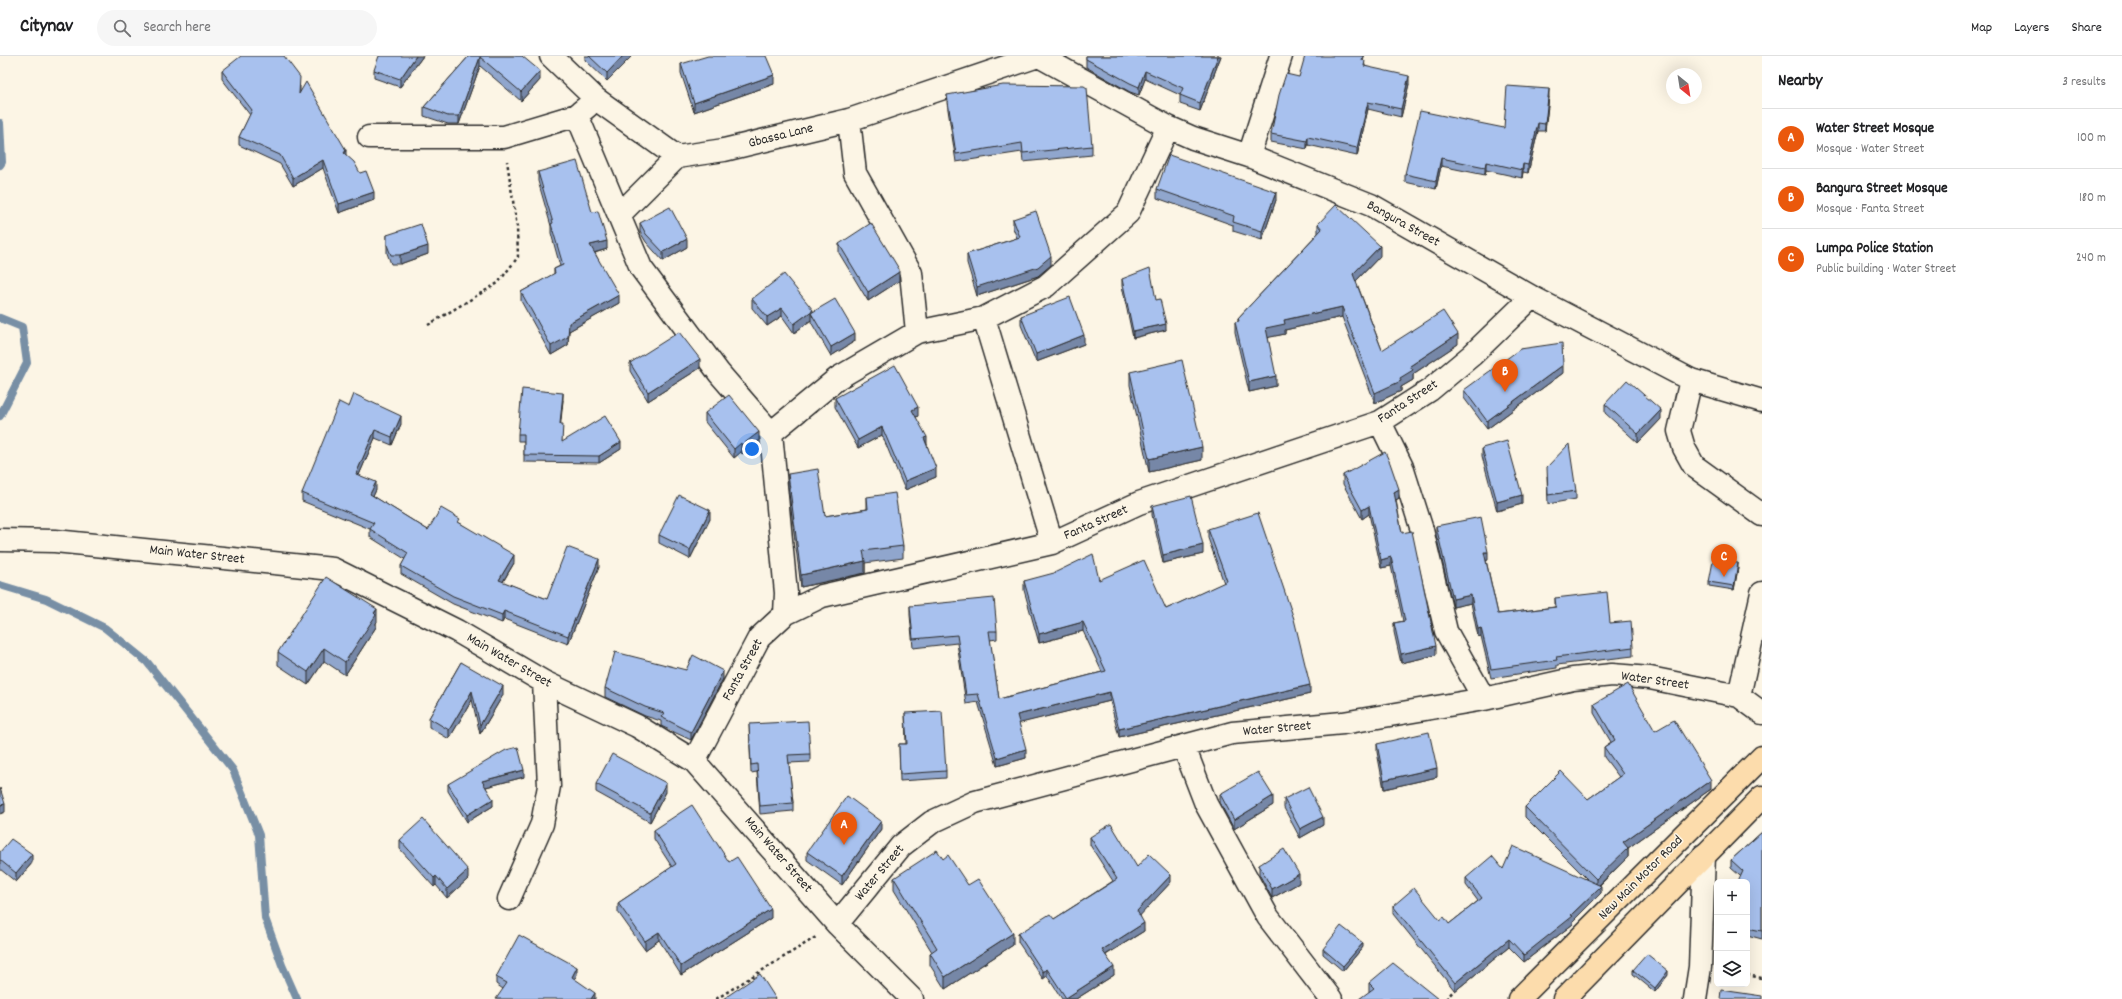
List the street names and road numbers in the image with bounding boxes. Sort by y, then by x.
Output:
street label: Gbassa Lane [746,118,816,154]
street label: Bangura Street [1363,196,1443,252]
street label: Fanta Street [1374,375,1442,429]
street label: Fanta Street [1061,500,1131,546]
street label: Main Water Street [149,540,245,570]
street label: Main Water Street [463,628,555,694]
street label: Fanta Street [718,635,768,705]
street label: Water Street [1620,666,1690,696]
street label: Water Street [1242,716,1312,742]
street label: Main Water Street [739,812,817,898]
street label: New Main Motor Road [1594,831,1688,925]
street label: Water Street [850,840,910,906]

